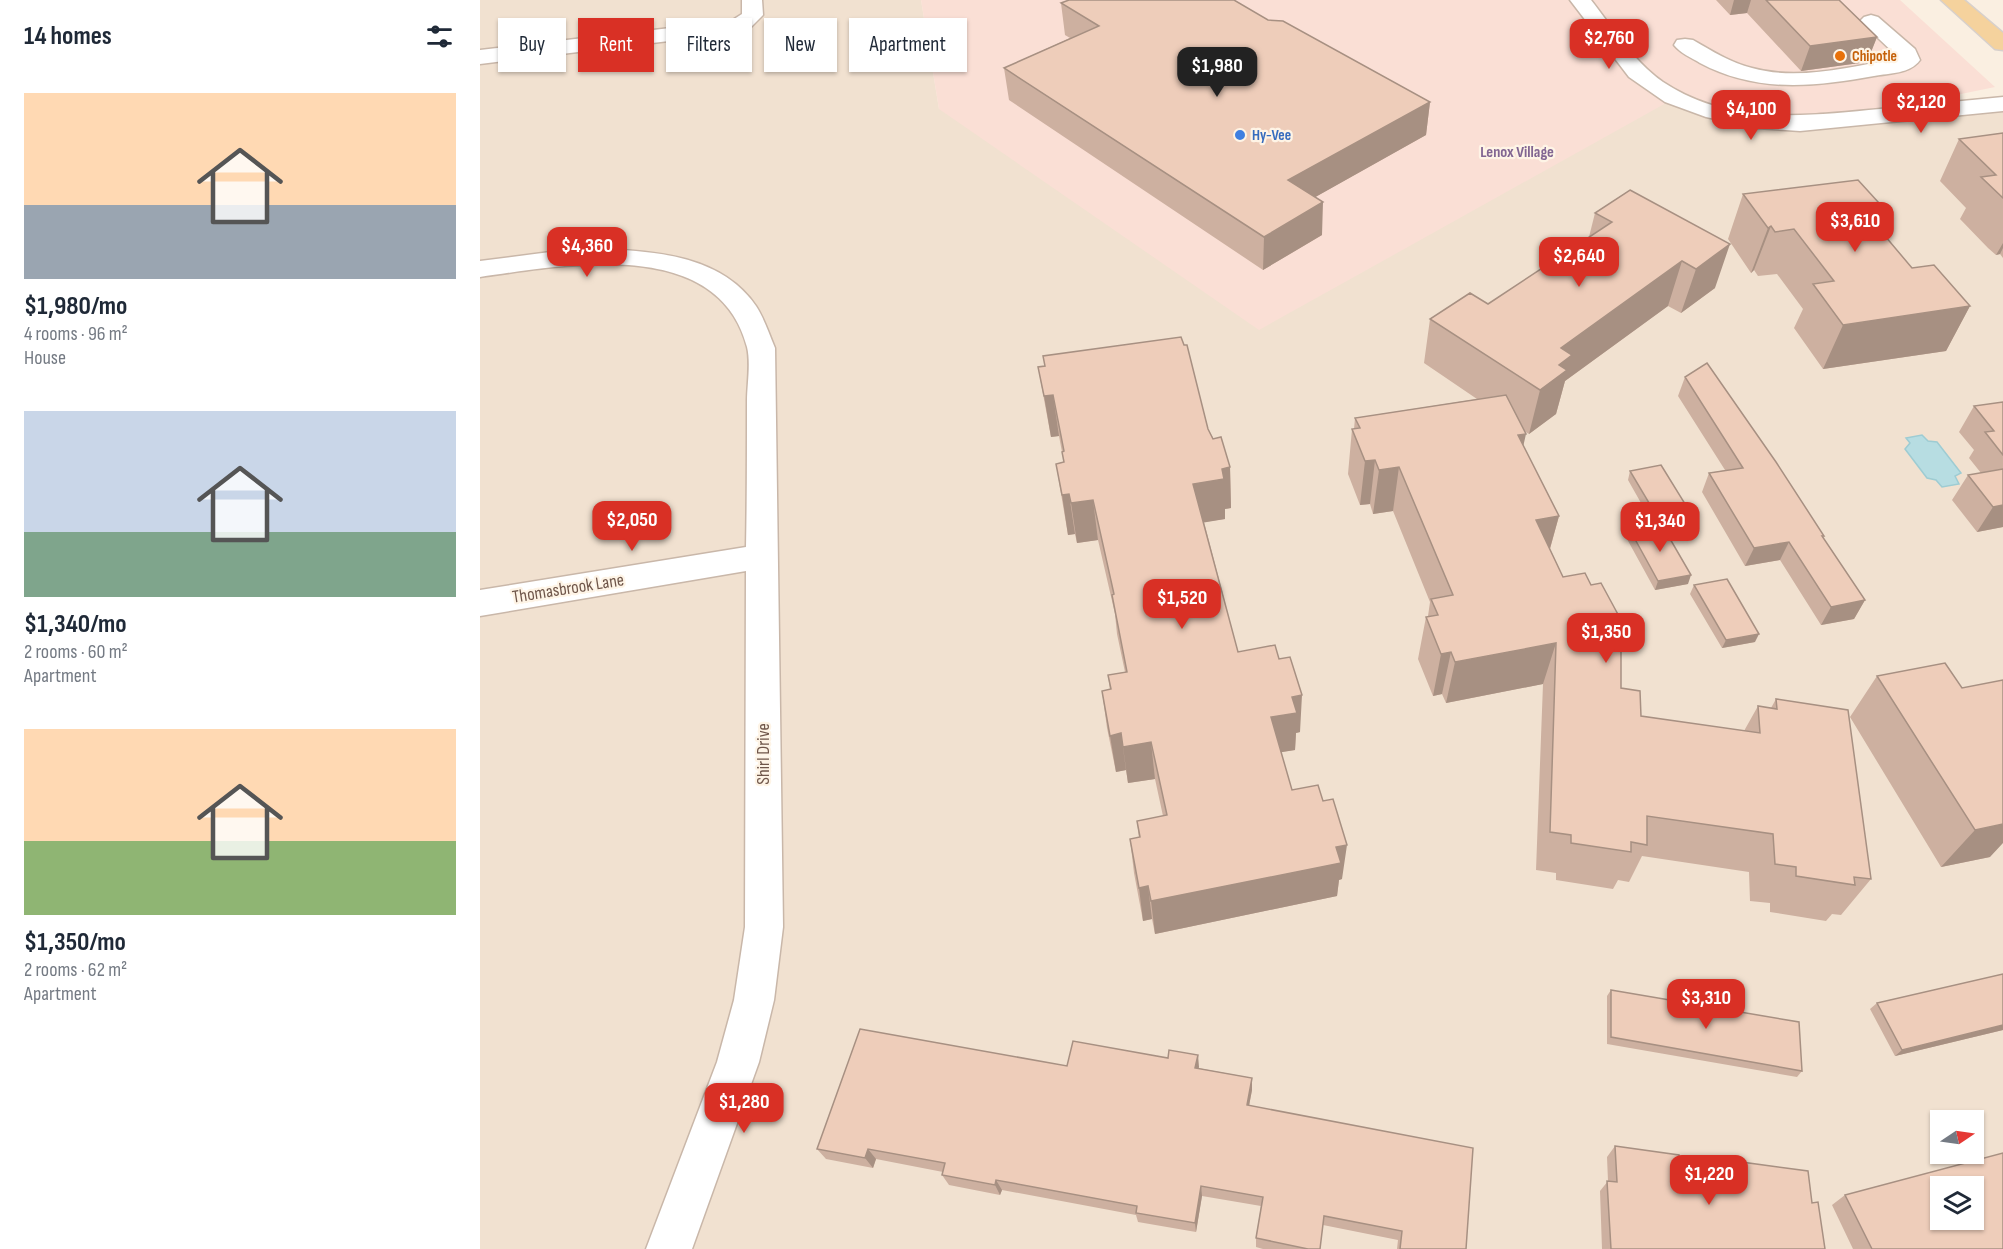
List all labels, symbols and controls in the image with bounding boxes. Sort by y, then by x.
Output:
chip: Buy [498,18,566,72]
chip: Rent [578,18,654,72]
chip: Filters [666,18,752,72]
chip: New [764,18,837,72]
chip: Apartment [849,18,967,72]
pin: $2,760 [1560,19,1658,70]
icon: filters [423,20,456,53]
text: 14 homes [24,21,112,52]
text: $2,760 [1584,26,1634,50]
pin: $1,980 [1168,47,1266,98]
place label: Chipotle [1852,47,1897,66]
marker: Chipotle [1833,49,1847,63]
text: $1,980 [1191,54,1243,78]
pin: $2,120 [1872,83,1970,134]
pin: $4,100 [1702,90,1800,141]
text: $2,120 [1896,90,1946,114]
text: $4,100 [1725,97,1777,121]
place label: Hy-Vee [1252,126,1291,145]
marker: Hy-Vee [1233,128,1247,142]
icon: home [186,132,294,240]
district label: Lenox Village [1480,143,1554,162]
pin: $3,610 [1806,202,1904,253]
text: $3,610 [1830,209,1880,233]
pin: $4,360 [538,227,636,278]
text: $4,360 [561,234,613,258]
pin: $2,640 [1530,237,1628,288]
text: $2,640 [1553,244,1605,268]
text: $1,980/mo [24,291,127,322]
text: 4 rooms · 96 m² [24,322,128,346]
text: House [24,346,66,370]
icon: home [186,450,294,558]
pin: $2,050 [583,501,681,552]
pin: $1,340 [1611,502,1709,553]
text: $2,050 [606,508,658,532]
text: $1,340 [1635,509,1685,533]
street label: Thomasbrook Lane [511,569,625,608]
pin: $1,520 [1133,579,1231,630]
text: $1,520 [1157,586,1207,610]
text: $1,340/mo [24,609,127,640]
pin: $1,350 [1557,613,1655,664]
text: $1,350 [1581,620,1631,644]
text: 2 rooms · 60 m² [24,640,128,664]
text: Apartment [24,664,97,688]
street label: Shirl Drive [753,723,774,785]
icon: home [186,768,294,876]
text: $1,350/mo [24,927,126,958]
text: 2 rooms · 62 m² [24,958,127,982]
pin: $3,310 [1657,979,1755,1030]
text: Apartment [24,982,97,1006]
text: $3,310 [1681,986,1731,1010]
pin: $1,280 [695,1083,793,1134]
text: $1,280 [719,1090,769,1114]
north arrow [1930,1110,1984,1164]
map controls [1930,1110,1984,1230]
pin: $1,220 [1660,1155,1758,1206]
text: $1,220 [1684,1162,1734,1186]
button: layers [1930,1176,1984,1230]

